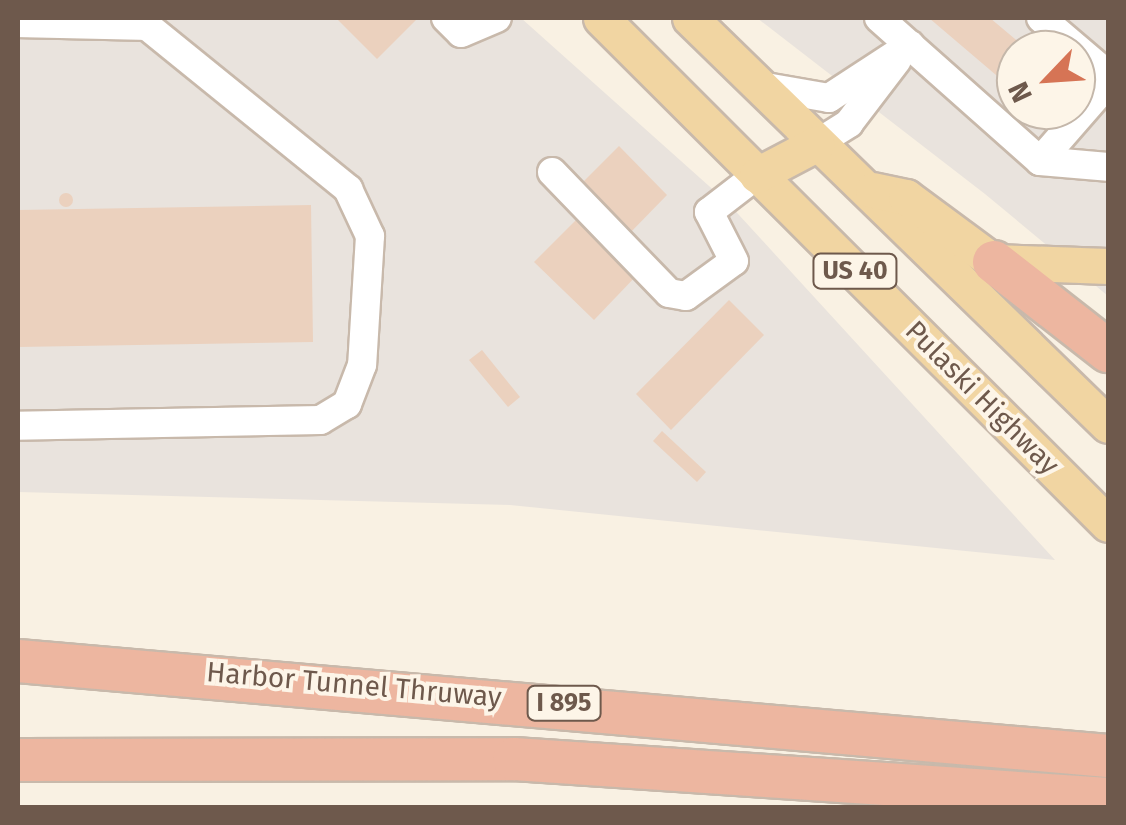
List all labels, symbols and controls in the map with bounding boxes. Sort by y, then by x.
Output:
north arrow [996,30,1096,130]
text: N [1001,77,1039,107]
road number: US 40 [810,251,900,291]
street label: Pulaski Highway [898,314,1066,482]
street label: Harbor Tunnel Thruway [205,655,503,715]
road number: I 895 [526,683,602,723]

